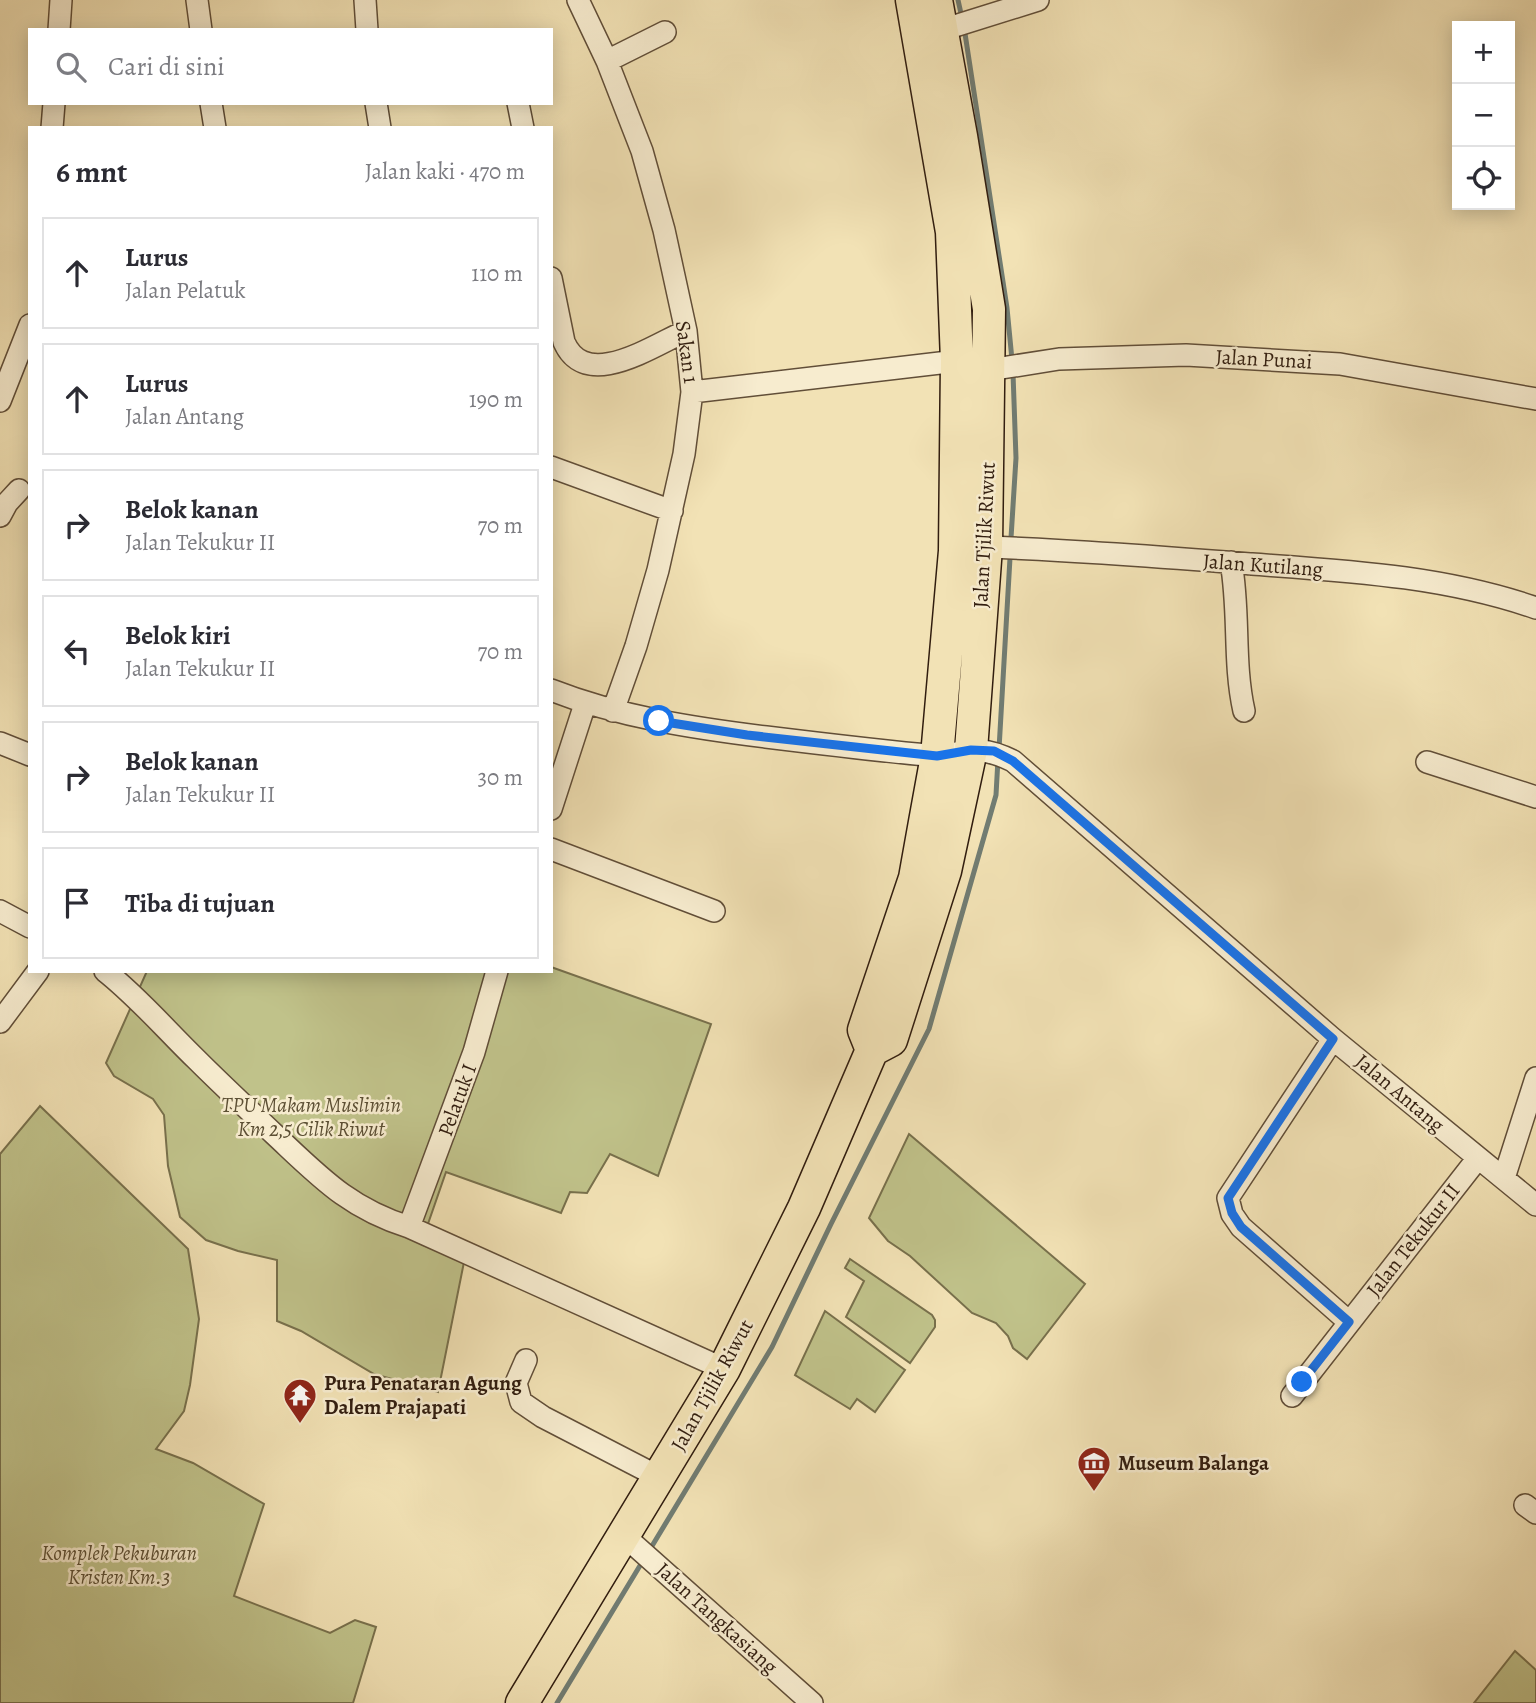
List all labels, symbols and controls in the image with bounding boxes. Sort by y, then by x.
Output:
map controls [1452,21,1515,210]
button: + [1452,21,1515,84]
search box [28,28,553,105]
icon: search [52,48,90,86]
text: Cari di sini [108,49,225,84]
button: − [1452,84,1515,147]
button: locate [1452,147,1515,210]
text: 6 mnt [56,152,127,192]
text: Jalan kaki · 470 m [365,156,525,187]
text: Lurus [125,240,188,275]
icon: ahead [58,254,96,292]
text: 110 m [471,258,523,289]
text: Jalan Pelatuk [125,275,246,306]
street label: Sakan 1 [669,319,705,385]
street label: Jalan Punai [1215,342,1313,376]
text: Lurus [125,366,188,401]
icon: ahead [58,380,96,418]
text: 190 m [469,384,523,415]
text: Jalan Antang [125,401,244,432]
street label: Jalan Tjilik Riwut [966,461,1002,609]
text: Belok kanan [125,492,259,527]
icon: right [58,506,96,544]
text: 70 m [477,510,523,541]
text: Jalan Tekukur II [125,527,275,558]
street label: Jalan Kutilang [1202,547,1325,583]
text: Belok kiri [125,618,231,653]
icon: left [58,632,96,670]
text: 70 m [477,636,523,667]
text: Jalan Tekukur II [125,653,275,684]
route start [643,705,674,736]
text: Belok kanan [125,744,259,779]
icon: right [58,758,96,796]
text: 30 m [477,762,523,793]
text: Jalan Tekukur II [125,779,275,810]
icon: arrive [58,884,96,922]
text: Tiba di tujuan [125,886,275,921]
street label: Jalan Antang [1349,1047,1451,1139]
street label: Pelatuk I [431,1060,483,1140]
park label: TPU Makam Muslimin Km 2,5 Cilik Riwut [221,1091,401,1143]
street label: Jalan Tekukur II [1360,1177,1466,1303]
street label: Jalan Tjilik Riwut [664,1314,760,1456]
route end [1286,1366,1317,1397]
place label: Pura Penataran Agung Dalem Prajapati [324,1369,522,1421]
temple icon: Pura Penataran Agung Dalem Prajapati [281,1376,319,1425]
museum icon: Museum Balanga [1075,1444,1113,1493]
place label: Museum Balanga [1118,1449,1270,1477]
park label: Komplek Pekuburan Kristen Km.3 [41,1539,197,1591]
street label: Jalan Tangkasiang [650,1556,784,1681]

